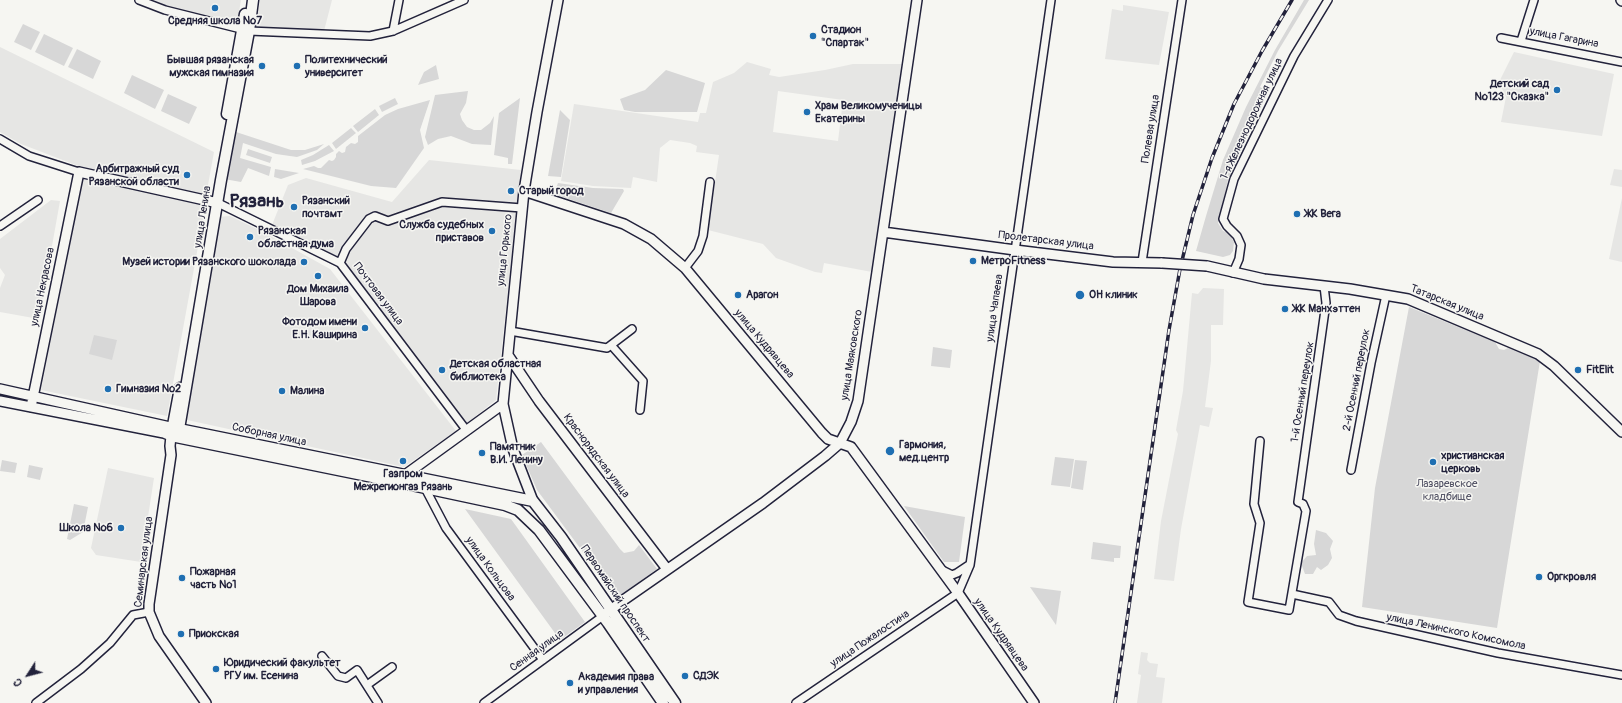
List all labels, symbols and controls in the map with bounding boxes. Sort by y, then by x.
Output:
marker: Средняя школа №7 [210,3,220,13]
place label: Средняя школа №7 [168,14,262,28]
place label: Стадион "Спартак" [821,23,869,49]
street label: улица Гагарина [1529,25,1599,51]
marker: Стадион "Спартак" [808,31,818,41]
place label: Бывшая рязанская мужская гимназия [167,53,254,79]
place label: Политехнический университет [305,53,387,79]
street label: 1-я Железнодорожная улица [1218,56,1286,182]
marker: Бывшая рязанская мужская гимназия [257,61,267,71]
marker: Политехнический университет [292,61,302,71]
place label: Детский сад №123 "Сказка" [1474,77,1549,103]
marker: Детский сад №123 "Сказка" [1552,85,1562,95]
street label: Полевая улица [1139,94,1163,164]
place label: Храм Великомученицы Екатерины [815,99,922,125]
marker: Храм Великомученицы Екатерины [802,107,812,117]
place label: Арбитражный суд Рязанской области [89,162,179,188]
marker: Арбитражный суд Рязанской области [182,170,192,180]
place label: Старый город [519,184,584,198]
street label: улица Ленина [192,185,214,249]
marker: Старый город [506,186,516,196]
district label: Рязань [230,191,284,213]
place label: Рязанский почтамт [302,194,350,220]
marker: Рязанский почтамт [289,202,299,212]
place label: ЖК Вега [1305,207,1341,221]
marker: ЖК Вега [1292,209,1302,219]
street label: улица Горького [495,213,515,287]
place label: Служба судебных приставов [399,218,484,244]
place label: Рязанская областная дума [258,224,334,250]
marker: Служба судебных приставов [487,226,497,236]
street label: Пролетарская улица [998,229,1094,253]
marker: Рязанская областная дума [245,232,255,242]
street label: улица Некрасова [28,246,58,328]
place label: МетроFitness [981,254,1045,268]
place label: Музей истории Рязанского шоколада [122,255,296,269]
marker: МетроFitness [968,256,978,266]
marker: Музей истории Рязанского шоколада [299,257,309,267]
street label: Почтовая улица [350,260,406,328]
marker: Дом Михаила Шарова [313,271,323,281]
street label: улица Чапаева [984,273,1006,343]
place label: Дом Михаила Шарова [287,282,349,308]
street label: Татарская улица [1408,282,1486,324]
place label: Арагон [746,288,779,302]
place label: ОН клиник [1089,288,1138,302]
marker: ОН клиник [1074,289,1086,301]
marker: Арагон [733,290,743,300]
place label: ЖК Манхэттен [1293,302,1360,316]
marker: ЖК Манхэттен [1280,304,1290,314]
street label: улица Кудрявцева [731,307,797,381]
street label: улица Маяковского [838,309,866,401]
place label: Фотодом имени Е.Н. Каширина [282,315,357,341]
marker: Фотодом имени Е.Н. Каширина [360,323,370,333]
street label: 2-й Осенний переулок [1341,328,1373,432]
street label: 1-й Осенний переулок [1289,341,1317,443]
place label: Детская областная библиотека [450,357,541,383]
place label: FitElit [1586,363,1614,377]
marker: Детская областная библиотека [437,365,447,375]
marker: FitElit [1573,365,1583,375]
place label: Гимназия №2 [116,382,181,396]
marker: Гимназия №2 [103,384,113,394]
place label: Малина [290,384,324,398]
marker: Малина [277,386,287,396]
street label: Краснорядская улица [560,411,632,501]
street label: Соборная улица [231,421,307,449]
place label: Гармония, мед.центр [899,438,949,464]
place label: Памятник В.И. Ленину [490,440,543,466]
marker: Гармония, мед.центр [884,445,896,457]
marker: Памятник В.И. Ленину [477,448,487,458]
place label: христианская церковь [1441,449,1505,475]
marker: Газпром Межрегионгаз Рязань [398,456,408,466]
marker: христианская церковь [1428,457,1438,467]
place label: Газпром Межрегионгаз Рязань [353,467,453,493]
park label: Лазаревское кладбище [1417,477,1477,503]
street label: Семинарская улица [132,516,156,608]
place label: Школа №6 [59,521,113,535]
marker: Школа №6 [116,523,126,533]
street label: улица Кольцова [462,534,518,604]
street label: Первомайский проспект [578,543,652,645]
place label: Пожарная часть №1 [190,565,237,591]
place label: Оргкровля [1547,570,1596,584]
marker: Оргкровля [1534,572,1544,582]
marker: Пожарная часть №1 [177,573,187,583]
street label: улица Кудрявцева [971,596,1031,674]
street label: улица Пожалостина [828,608,912,670]
street label: улица Ленинского Комсомола [1385,611,1527,653]
place label: Приокская [189,627,239,641]
street label: Сенная улица [508,627,566,675]
marker: Приокская [176,629,186,639]
north arrow [8,655,48,695]
place label: Юридический факультет РГУ им. Есенина [224,656,340,682]
marker: Юридический факультет РГУ им. Есенина [211,664,221,674]
place label: СДЭК [693,669,719,683]
place label: Академия права и управления [578,670,654,696]
marker: СДЭК [680,671,690,681]
text: С [11,676,25,689]
marker: Академия права и управления [565,678,575,688]

